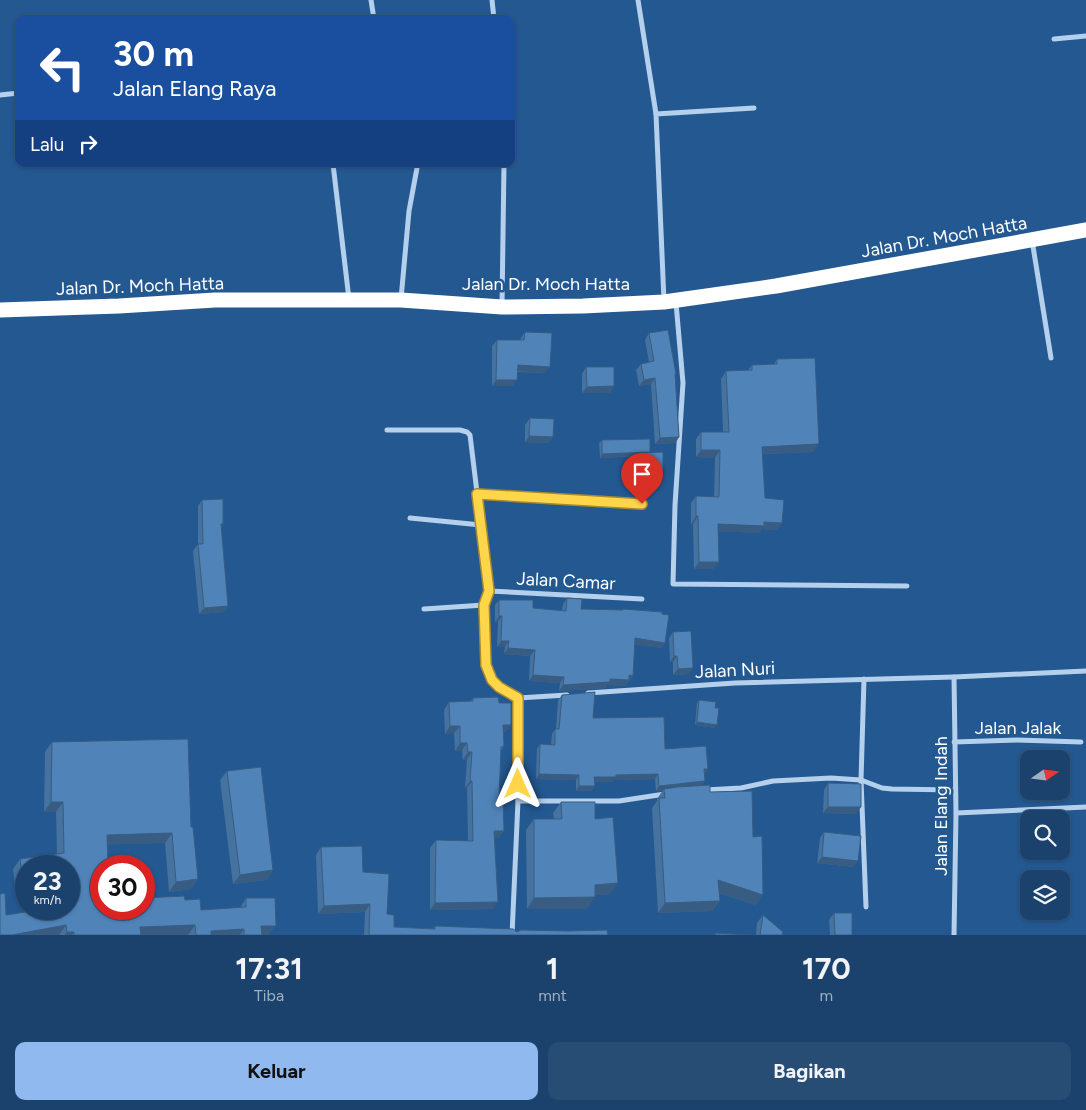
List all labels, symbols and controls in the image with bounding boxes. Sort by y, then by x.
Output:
text: 30 m [113,33,194,75]
icon: left [30,35,95,100]
text: Jalan Elang Raya [113,75,276,102]
icon: right [74,130,102,158]
text: Lalu [30,133,64,156]
street label: Jalan Dr. Moch Hatta [859,212,1029,262]
street label: Jalan Dr. Moch Hatta [56,272,224,300]
street label: Jalan Dr. Moch Hatta [462,273,630,295]
pin [621,453,663,504]
icon: arrive [628,460,656,488]
street label: Jalan Camar [516,567,616,595]
street label: Jalan Nuri [694,657,776,683]
street label: Jalan Jalak [975,717,1061,739]
street label: Jalan Elang Indah [930,736,952,876]
north arrow [1020,750,1070,800]
map controls [1020,750,1070,920]
position arrow [491,757,543,809]
button: search [1020,810,1070,860]
speed limit sign: 30 [90,855,155,920]
text: 23 [33,866,62,896]
button: layers [1020,870,1070,920]
text: km/h [34,893,61,907]
text: 17:31 [235,950,303,987]
text: 1 [546,950,559,987]
text: 170 [802,950,851,987]
text: Tiba [254,986,284,1005]
text: mnt [538,986,567,1005]
text: m [820,986,833,1005]
button: Keluar [15,1042,538,1100]
button: Bagikan [548,1042,1071,1100]

